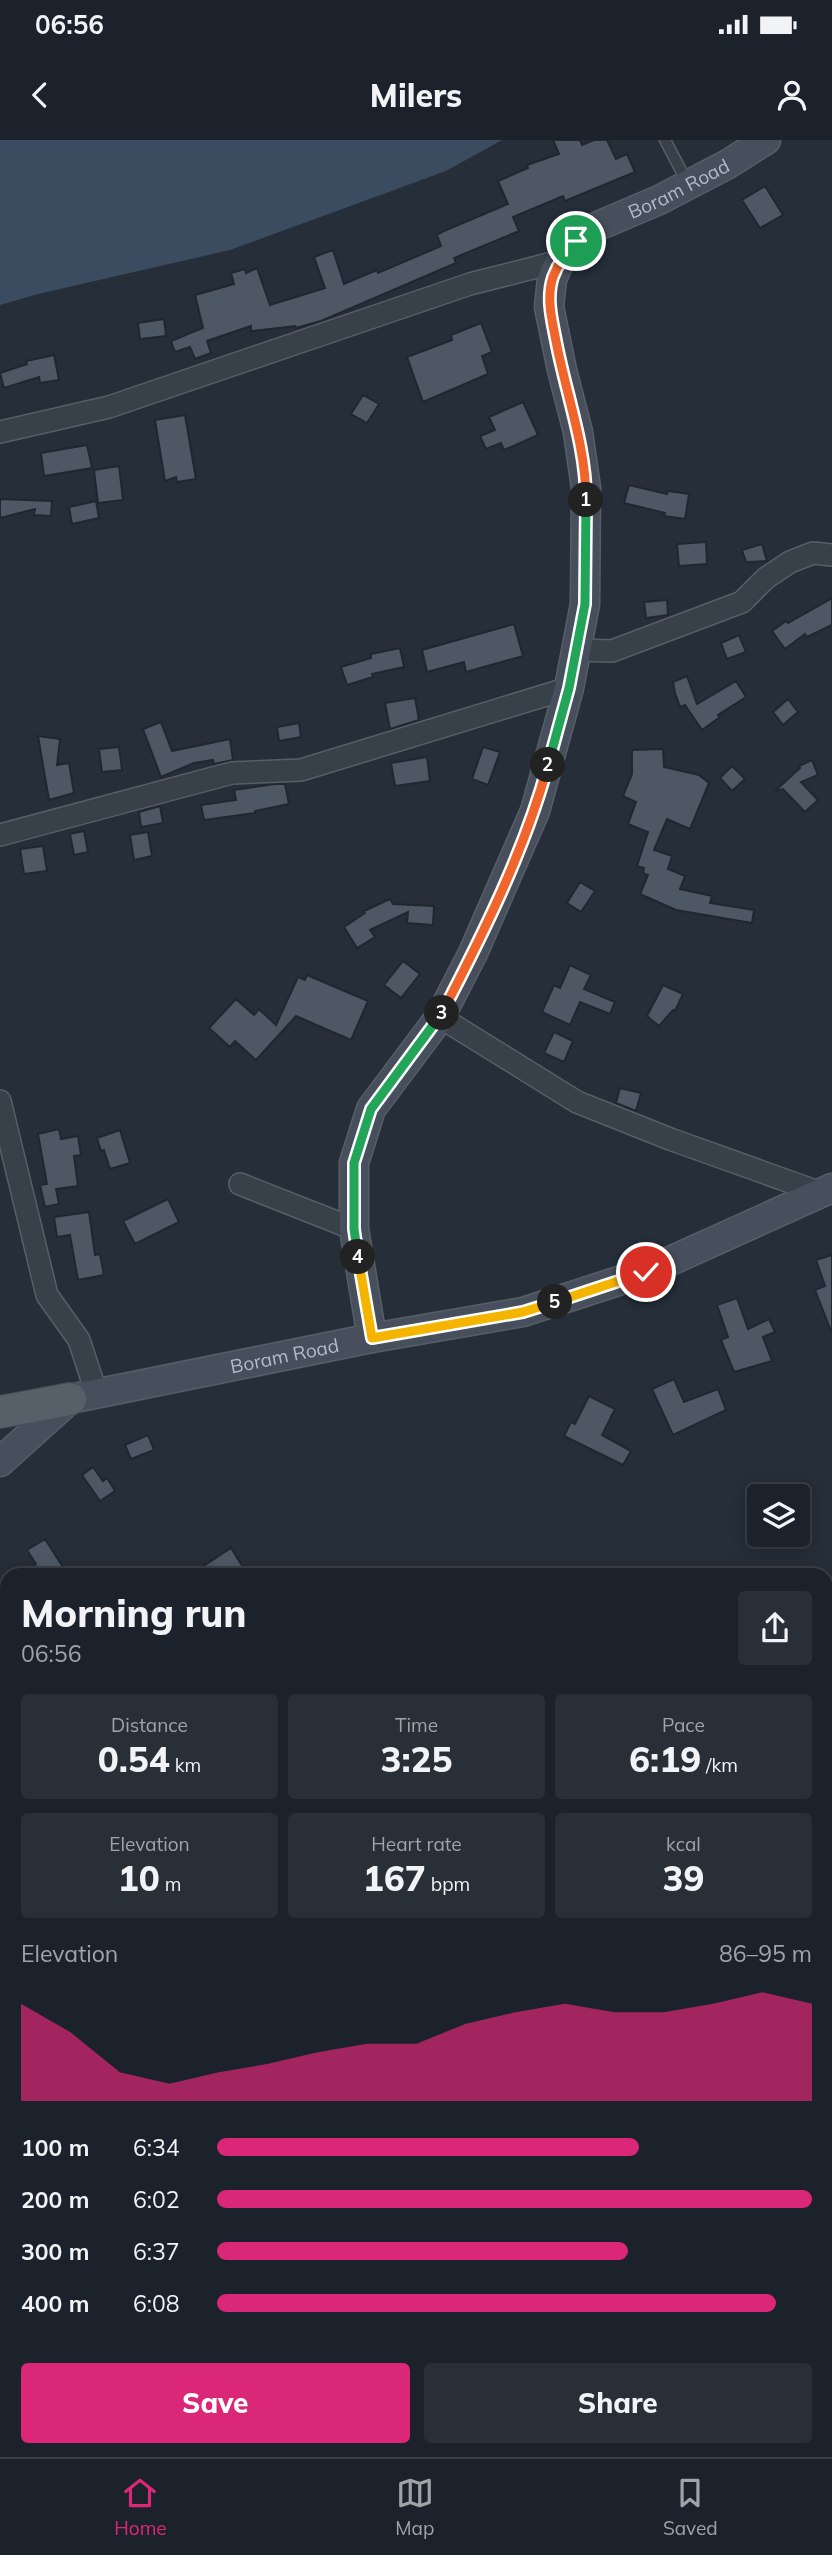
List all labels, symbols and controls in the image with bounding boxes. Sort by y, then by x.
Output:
text: 06:56 [35,8,104,41]
text: Milers [370,75,462,115]
icon: back [21,76,59,114]
icon: person [773,76,811,114]
street label: Boram Road [624,153,733,224]
pin [546,211,606,271]
icon: arrive [557,222,595,260]
pin: 1 [568,482,604,518]
text: 1 [580,487,591,511]
pin: 2 [530,748,566,782]
text: 2 [542,752,553,776]
pin: 3 [424,996,460,1030]
text: 3 [436,1000,447,1024]
pin: 4 [340,1240,376,1274]
pin [616,1242,676,1302]
text: 4 [352,1244,363,1268]
icon: check [627,1253,665,1291]
pin: 5 [538,1284,572,1320]
text: 5 [549,1289,560,1313]
street label: Boram Road [228,1333,341,1378]
map controls [747,1484,810,1547]
button: layers [747,1484,810,1547]
text: Morning run [21,1589,247,1637]
button: share [738,1591,812,1665]
text: 06:56 [21,1639,81,1668]
text: Distance [111,1713,188,1737]
text: Time [395,1713,438,1737]
text: Pace [662,1713,705,1737]
text: 0.54 [98,1737,170,1781]
text: 3:25 [380,1737,453,1781]
text: 6:19 [629,1737,701,1781]
text: km [170,1753,201,1777]
text: /km [701,1753,738,1777]
text: Elevation [109,1832,190,1856]
text: Heart rate [371,1832,462,1856]
text: kcal [666,1832,701,1856]
text: 10 [118,1856,160,1900]
text: 167 [363,1856,426,1900]
text: 39 [662,1856,705,1900]
text: m [160,1872,181,1896]
text: bpm [426,1872,470,1896]
text: Elevation [21,1939,118,1968]
text: 86–95 m [719,1939,812,1968]
text: 100 m [21,2133,89,2162]
text: 6:34 [133,2133,180,2162]
text: 200 m [21,2185,89,2214]
text: 6:02 [133,2185,180,2214]
text: 300 m [21,2237,89,2266]
text: 6:37 [133,2237,180,2266]
text: 400 m [21,2289,89,2318]
text: 6:08 [133,2289,180,2318]
button: Save [21,2363,410,2443]
button: Share [424,2363,812,2443]
tab: Home [114,2474,167,2540]
tab: Map [395,2474,434,2540]
tab: Saved [663,2474,718,2540]

